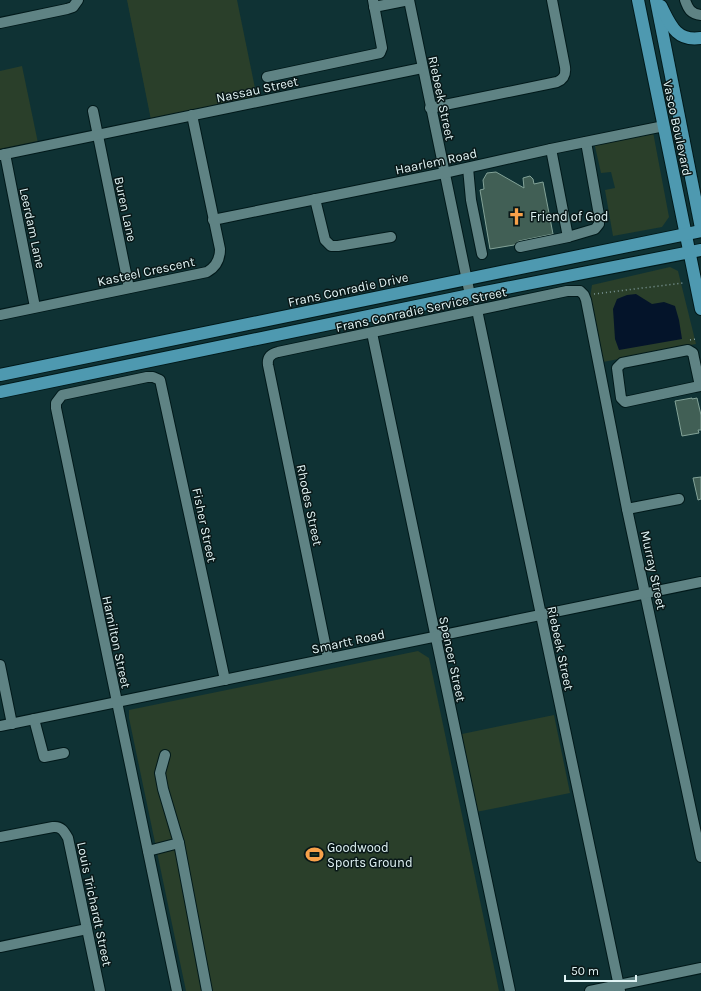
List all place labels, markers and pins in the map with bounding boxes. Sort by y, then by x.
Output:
church icon: Friend of God [507,206,527,226]
place label: Friend of God [530,209,609,224]
place label: Goodwood Sports Ground [327,840,413,870]
sports icon: Goodwood Sports Ground [304,844,324,864]

